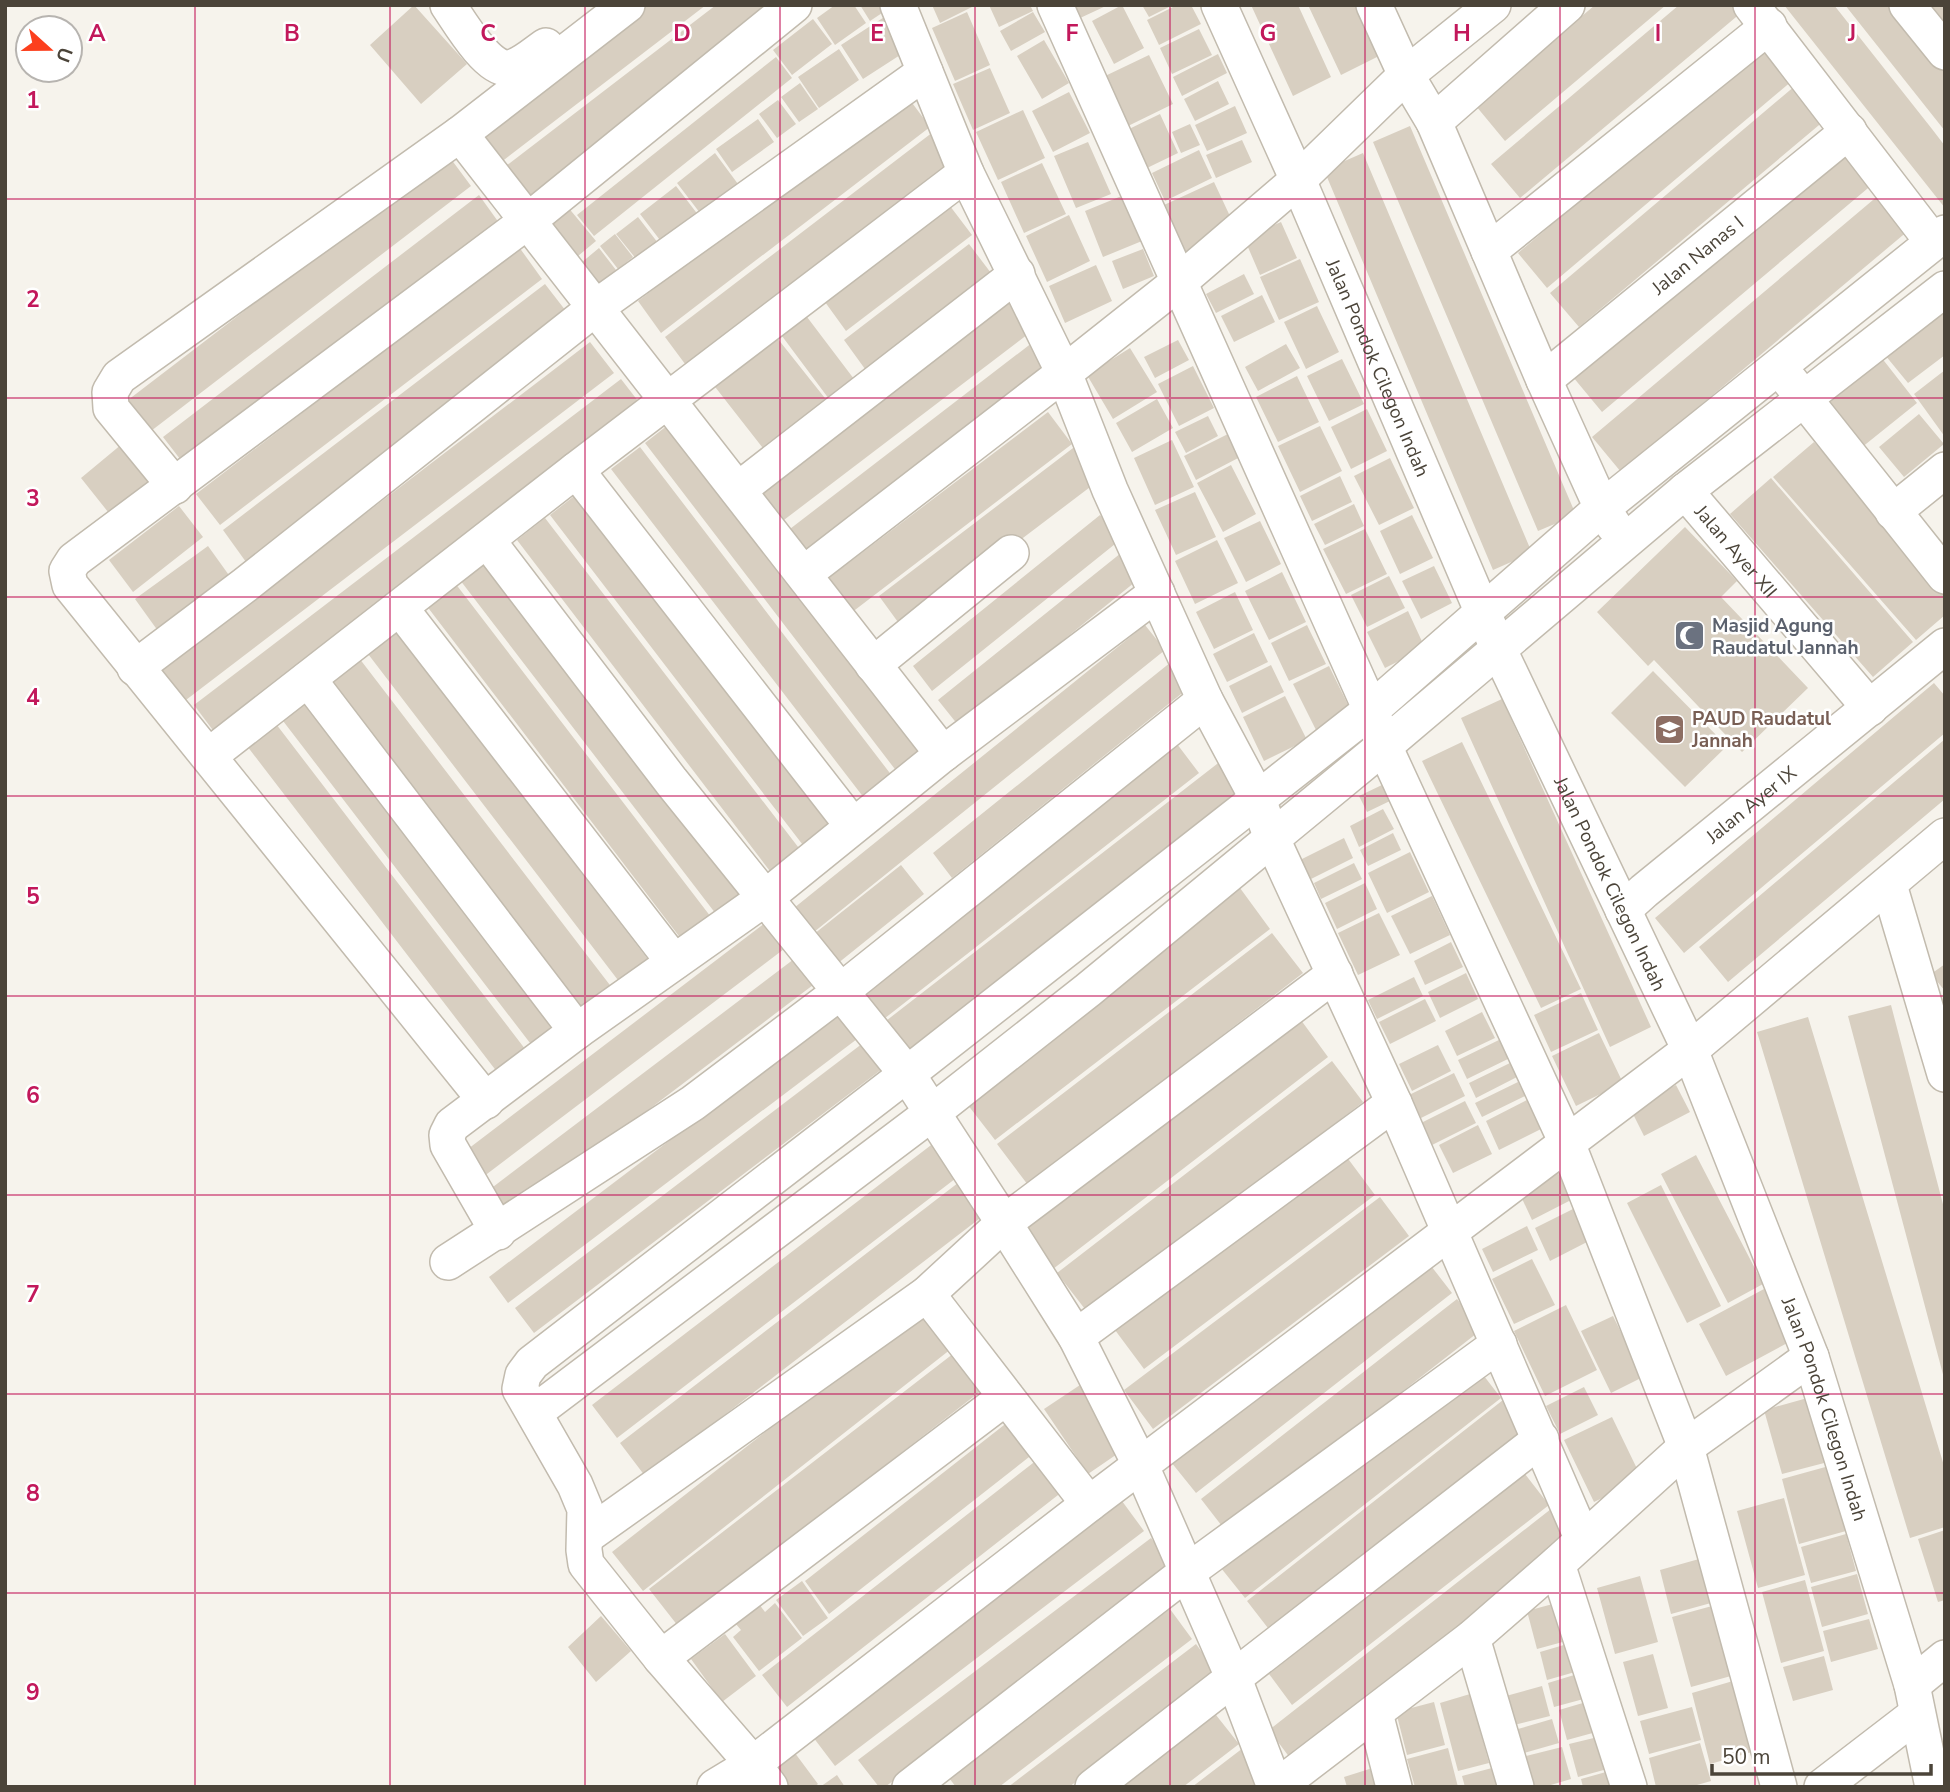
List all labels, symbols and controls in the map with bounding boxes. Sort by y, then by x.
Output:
north arrow [14,14,84,84]
text: A [88,18,106,49]
text: B [284,18,300,49]
text: C [480,18,496,49]
text: D [673,18,691,49]
text: E [870,18,884,49]
text: F [1066,18,1079,49]
text: G [1260,18,1276,49]
text: H [1453,18,1471,49]
text: I [1655,18,1661,49]
text: J [1847,18,1856,49]
text: U [49,44,79,66]
text: 1 [26,85,40,116]
street label: Jalan Nanas I [1646,210,1749,302]
street label: Jalan Pondok Cilegon Indah [1319,254,1435,481]
text: 2 [26,284,40,315]
text: 3 [26,483,40,514]
street label: Jalan Ayer XII [1688,499,1783,604]
place label: Masjid Agung Raudatul Jannah [1712,613,1859,661]
mosque icon: Masjid Agung Raudatul Jannah [1672,619,1706,653]
text: 4 [26,682,40,713]
place label: PAUD Raudatul Jannah [1691,706,1831,754]
school or university icon: PAUD Raudatul Jannah [1652,712,1686,746]
street label: Jalan Ayer IX [1700,760,1803,850]
street label: Jalan Pondok Cilegon Indah [1547,772,1672,995]
text: 5 [26,881,40,912]
text: 6 [26,1080,40,1111]
text: 7 [26,1279,40,1310]
street label: Jalan Pondok Cilegon Indah [1774,1292,1873,1524]
text: 8 [26,1478,40,1509]
text: 9 [26,1677,40,1708]
scale bar [1712,1732,1931,1776]
text: 50 m [1722,1743,1771,1771]

